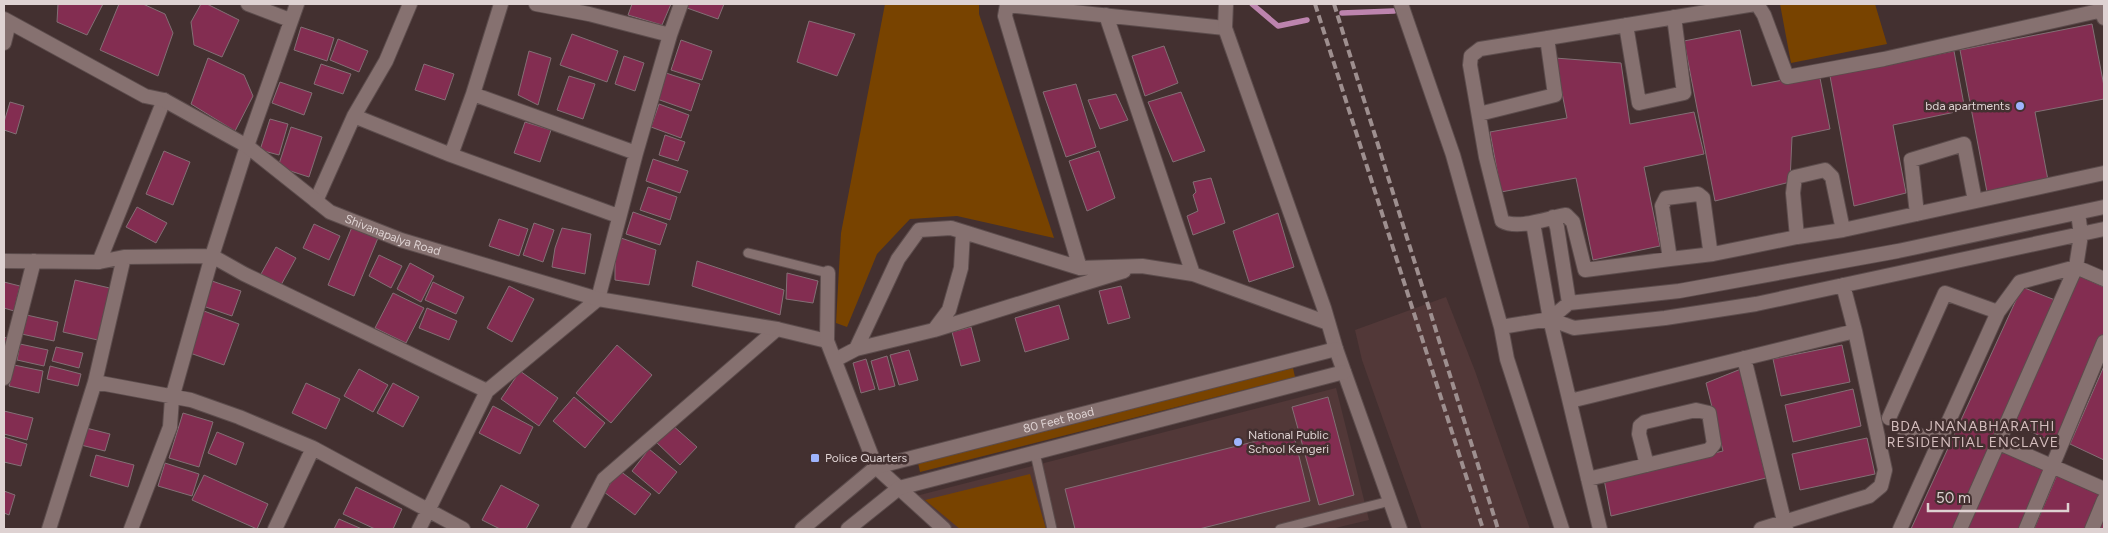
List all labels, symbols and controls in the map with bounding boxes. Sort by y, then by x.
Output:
place label: bda apartments [1925,99,2010,113]
marker: bda apartments [2014,100,2026,112]
street label: Shivanapalya Road [343,212,442,258]
street label: 80 Feet Road [1022,404,1096,436]
district label: BDA JNANABHARATHI RESIDENTIAL ENCLAVE [1887,418,2059,451]
place label: National Public School Kengeri [1248,428,1329,456]
marker: National Public School Kengeri [1232,436,1244,448]
place label: Police Quarters [825,451,908,465]
marker: Police Quarters [809,452,821,464]
scale bar [1928,480,2068,512]
text: 50 m [1936,489,1971,507]

